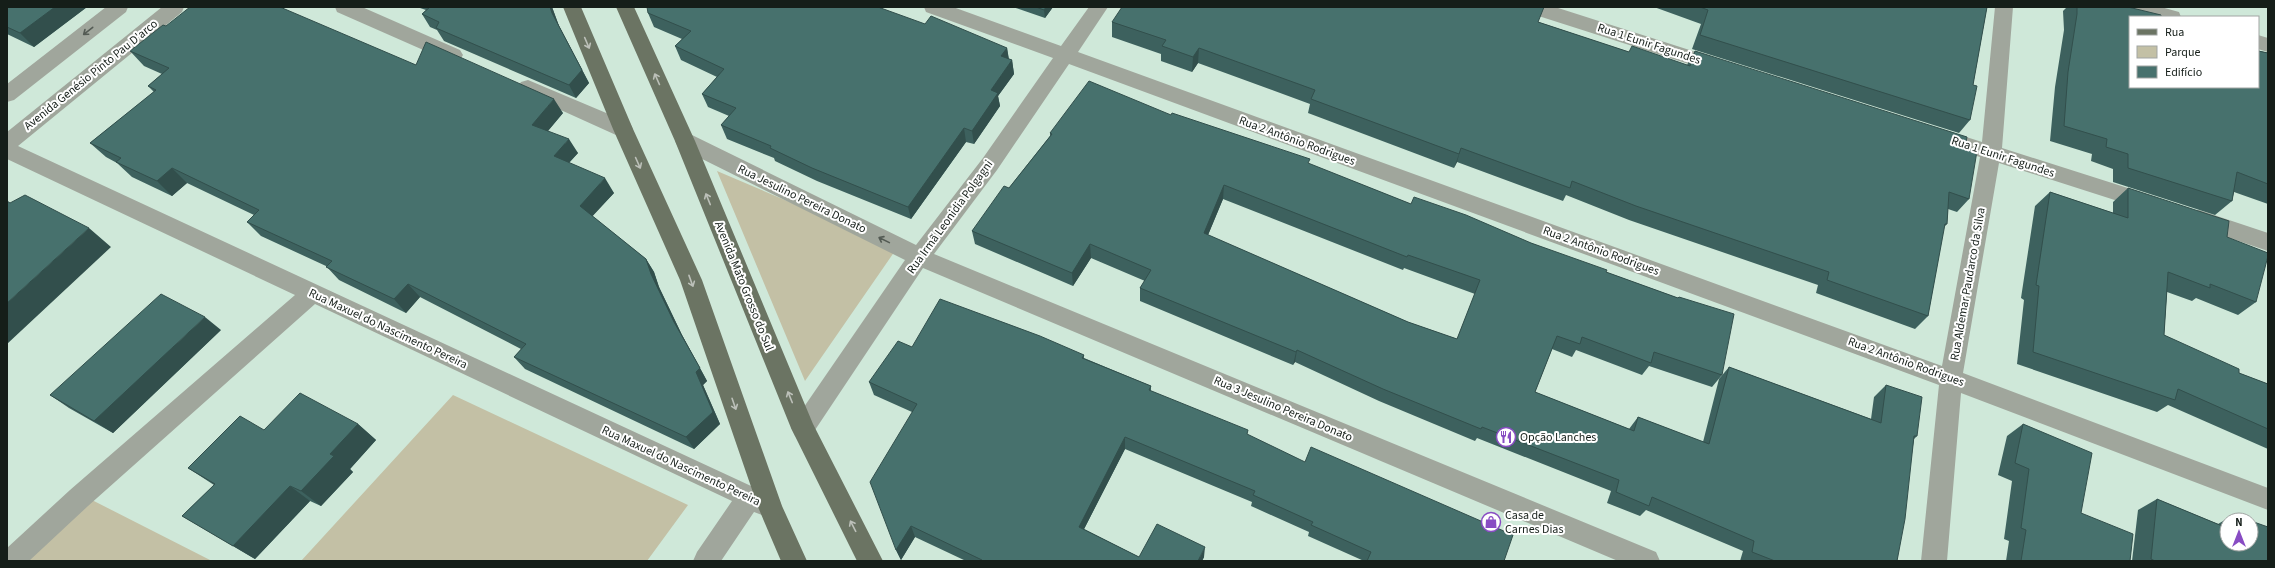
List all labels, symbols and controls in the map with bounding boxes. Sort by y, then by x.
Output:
street label: Avenida Genésio Pinto Pau D'arco [20,16,162,134]
legend [2129,16,2259,88]
street label: Rua 1 Eunir Fagundes [1595,19,1703,69]
text: Rua [2165,24,2184,41]
one-way arrow [83,27,94,35]
one-way arrow [584,37,591,49]
text: Parque [2165,44,2201,61]
text: Edifício [2165,64,2202,81]
one-way arrow [653,74,660,86]
street label: Rua 2 Antônio Rodrigues [1236,112,1358,170]
street label: Rua 1 Eunir Fagundes [1949,132,2057,182]
one-way arrow [635,156,642,168]
street label: Rua Irmã Leonidia Polgagni [903,157,997,277]
street label: Rua Jesulino Pereira Donato [735,160,869,238]
one-way arrow [704,193,712,205]
street label: Rua Aldemar Paudarco da Silva [1946,206,1990,362]
street label: Avenida Mato Grosso do Sul [710,219,778,353]
street label: Rua 2 Antônio Rodrigues [1540,222,1662,280]
one-way arrow [879,236,891,243]
one-way arrow [688,275,696,287]
street label: Rua Maxuel do Nascimento Pereira [306,285,470,373]
street label: Rua 2 Antônio Rodrigues [1845,333,1967,391]
street label: Rua 3 Jesulino Pereira Donato [1211,372,1355,446]
one-way arrow [786,391,793,403]
one-way arrow [731,397,738,410]
street label: Rua Maxuel do Nascimento Pereira [599,422,763,510]
restaurant icon: Opção Lanches [1495,426,1517,448]
place label: Opção Lanches [1520,429,1596,446]
place label: Casa de Carnes Dias [1505,507,1563,538]
shop icon: Casa de Carnes Dias [1480,511,1502,533]
north arrow [2219,512,2259,552]
text: N [2235,515,2243,530]
one-way arrow [848,520,856,532]

